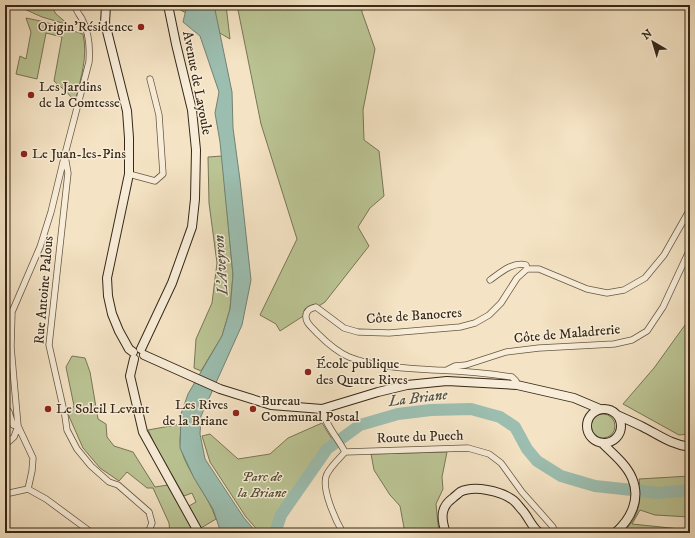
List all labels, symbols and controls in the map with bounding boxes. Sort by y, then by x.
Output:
place label: Origin'Résidence [38,18,133,36]
marker: Origin'Résidence [136,22,146,32]
north arrow [633,22,673,62]
text: N [640,27,655,43]
street label: Avenue de Layoule [178,30,216,137]
place label: Les Jardins de la Comtesse [39,78,120,112]
marker: Les Jardins de la Comtesse [26,90,36,100]
place label: Le Juan-les-Pins [32,145,126,163]
marker: Le Juan-les-Pins [19,149,29,159]
water label: L'Aveyron [209,234,233,297]
street label: Rue Antoine Palous [30,235,58,345]
street label: Côte de Banocres [366,304,463,328]
street label: Côte de Maladrerie [513,320,621,348]
place label: École publique des Quatre Rives [316,355,408,389]
marker: École publique des Quatre Rives [303,367,313,377]
water label: La Briane [387,385,449,411]
place label: Bureau Communal Postal [261,392,360,426]
place label: Les Rives de la Briane [162,396,228,430]
place label: Le Soleil Levant [56,400,150,418]
marker: Le Soleil Levant [43,404,53,414]
marker: Bureau Communal Postal [248,404,258,414]
marker: Les Rives de la Briane [231,408,241,418]
street label: Route du Puech [376,426,464,448]
park label: Parc de la Briane [237,468,288,502]

